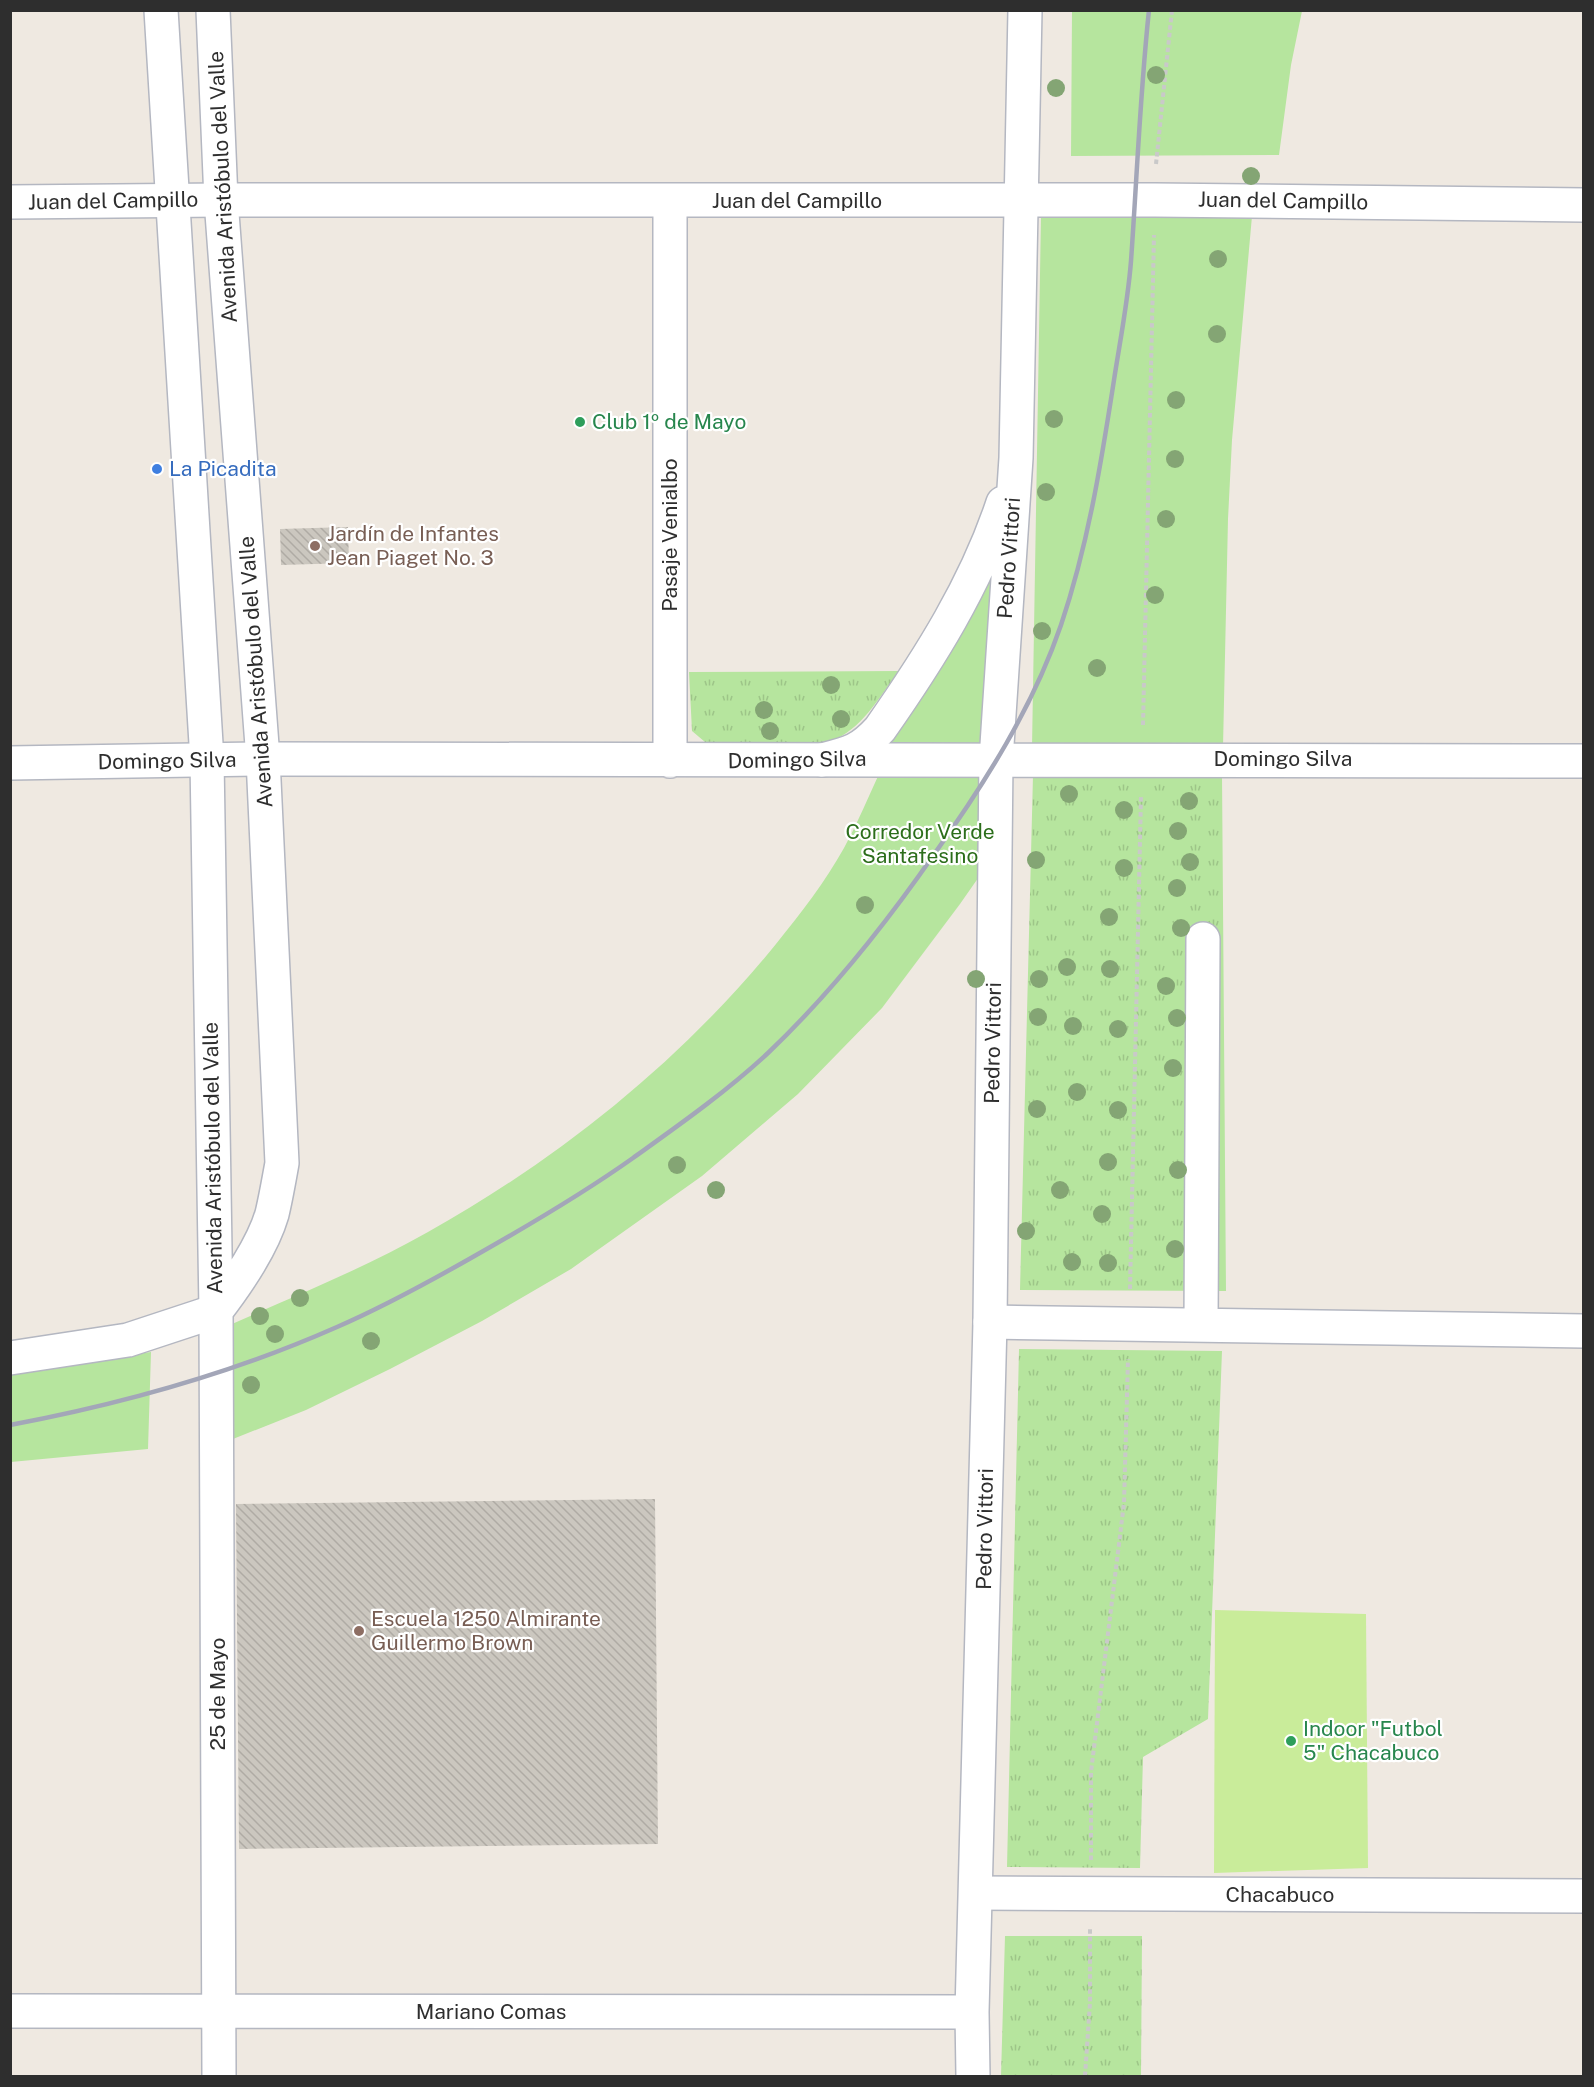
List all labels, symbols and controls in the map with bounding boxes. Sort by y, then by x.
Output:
street label: Avenida Aristóbulo del Valle [203,50,242,324]
street label: Juan del Campillo [28,187,198,214]
street label: Juan del Campillo [1198,187,1368,214]
street label: Juan del Campillo [712,188,882,213]
place label: Club 1º de Mayo [592,409,746,434]
marker: Club 1º de Mayo [573,415,587,429]
place label: La Picadita [169,456,277,481]
street label: Pasaje Venialbo [657,458,682,612]
marker: La Picadita [150,462,164,476]
street label: Pedro Vittori [992,496,1025,620]
place label: Jardín de Infantes Jean Piaget No. 3 [327,521,499,570]
street label: Avenida Aristóbulo del Valle [234,535,277,809]
marker: Jardín de Infantes Jean Piaget No. 3 [308,539,322,553]
street label: Domingo Silva [727,746,867,773]
street label: Domingo Silva [1214,746,1352,771]
street label: Domingo Silva [97,747,237,774]
park label: Corredor Verde Santafesino [845,819,995,868]
street label: Pedro Vittori [979,982,1006,1104]
street label: Avenida Aristóbulo del Valle [198,1022,227,1294]
street label: Pedro Vittori [971,1468,998,1590]
place label: Escuela 1250 Almirante Guillermo Brown [371,1606,601,1655]
marker: Escuela 1250 Almirante Guillermo Brown [352,1624,366,1638]
street label: 25 de Mayo [205,1638,230,1750]
place label: Indoor "Futbol 5" Chacabuco [1303,1716,1443,1765]
marker: Indoor "Futbol 5" Chacabuco [1284,1734,1298,1748]
street label: Chacabuco [1226,1882,1334,1907]
street label: Mariano Comas [416,1999,566,2024]

